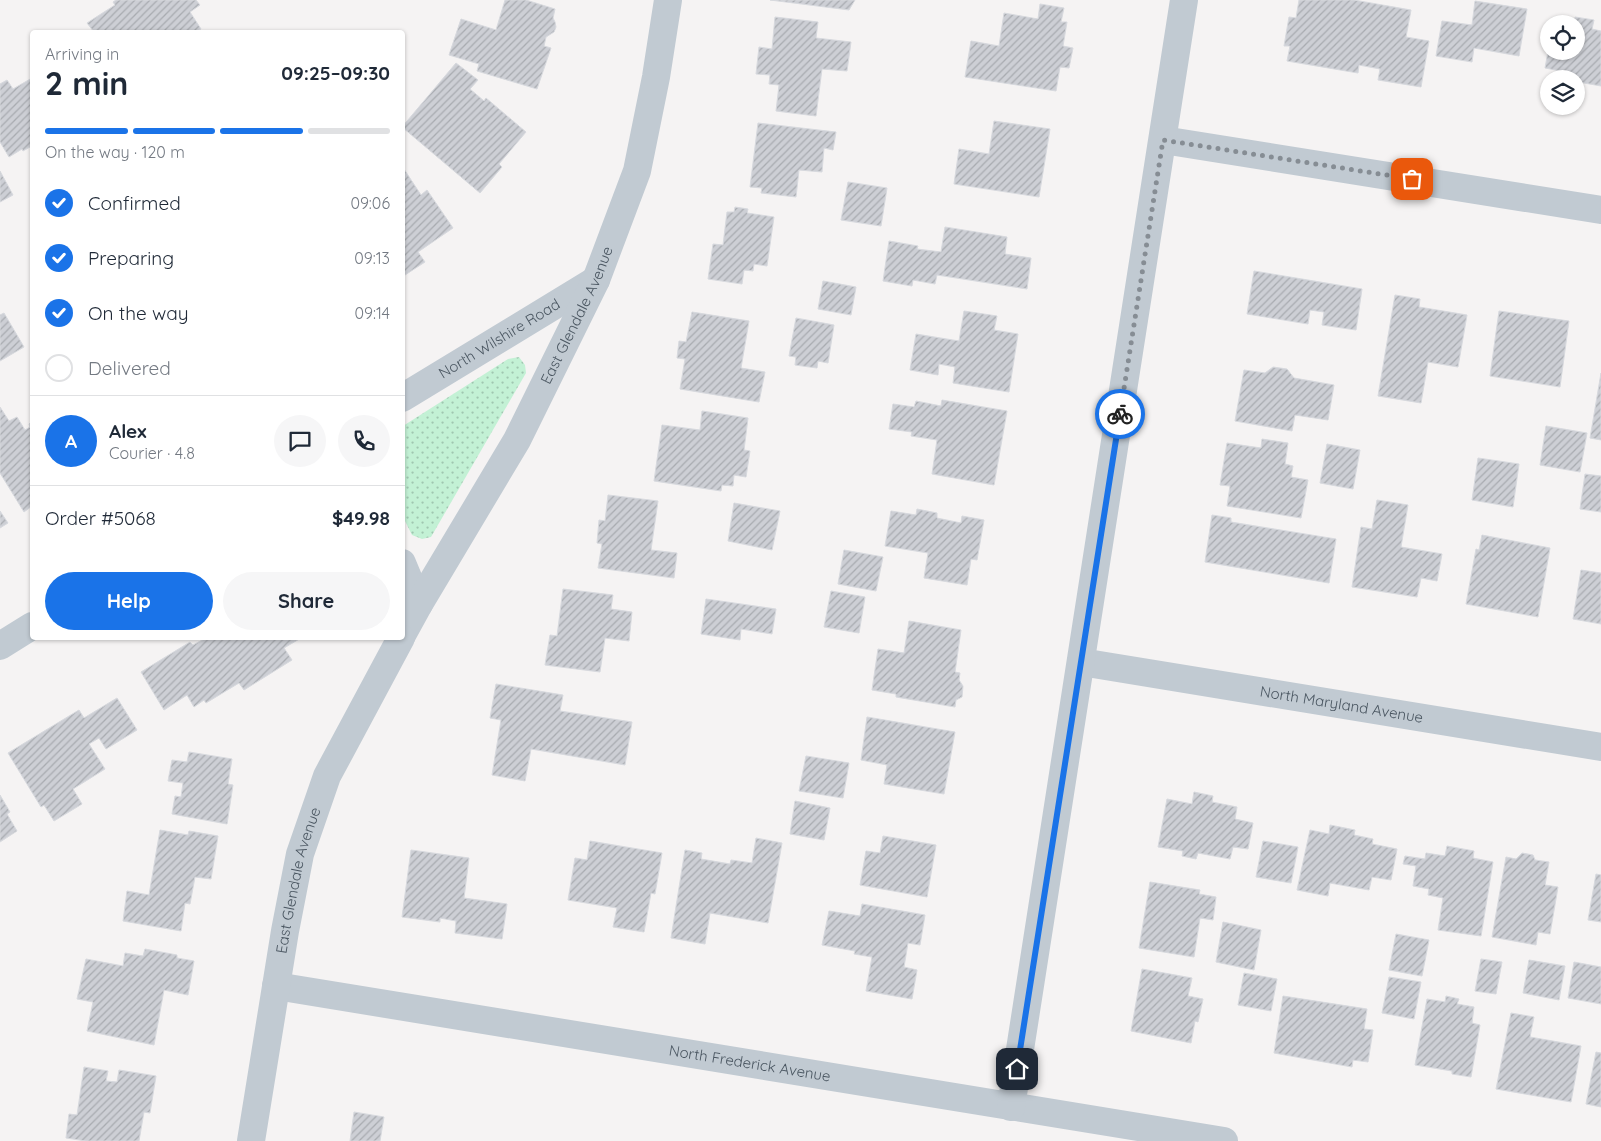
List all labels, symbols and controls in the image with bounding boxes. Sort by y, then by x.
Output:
map controls [1540,15,1585,115]
button: locate [1540,15,1585,60]
text: Arriving in [45,44,119,64]
text: 09:25–09:30 [281,61,390,85]
text: 2 min [45,63,128,103]
button: layers [1540,70,1585,115]
text: On the way · 120 m [45,142,185,162]
pin [1391,158,1433,200]
icon: bag [1398,165,1426,193]
icon: check [45,189,73,217]
text: Confirmed [88,191,181,215]
text: 09:06 [350,193,390,213]
street label: East Glendale Avenue [536,243,617,387]
icon: check [45,244,73,272]
text: Preparing [88,246,174,270]
text: 09:13 [354,248,390,268]
street label: North Wilshire Road [435,294,563,382]
icon: check [45,299,73,327]
text: On the way [88,301,189,325]
text: 09:14 [354,303,390,323]
text: Delivered [88,356,171,380]
courier [1095,389,1145,439]
icon: bike [1106,400,1134,428]
button: chat [274,415,326,467]
button: phone [338,415,390,467]
text: Alex [109,419,147,443]
text: A [65,429,77,453]
text: Courier · 4.8 [109,443,195,463]
text: Order #5068 [45,506,156,530]
text: $49.98 [332,506,390,530]
button: Help [45,572,213,630]
button: Share [223,572,390,630]
street label: North Maryland Avenue [1259,681,1425,727]
street label: East Glendale Avenue [271,804,325,955]
street label: North Frederick Avenue [668,1040,832,1086]
pin [996,1048,1038,1090]
icon: home [1003,1055,1031,1083]

